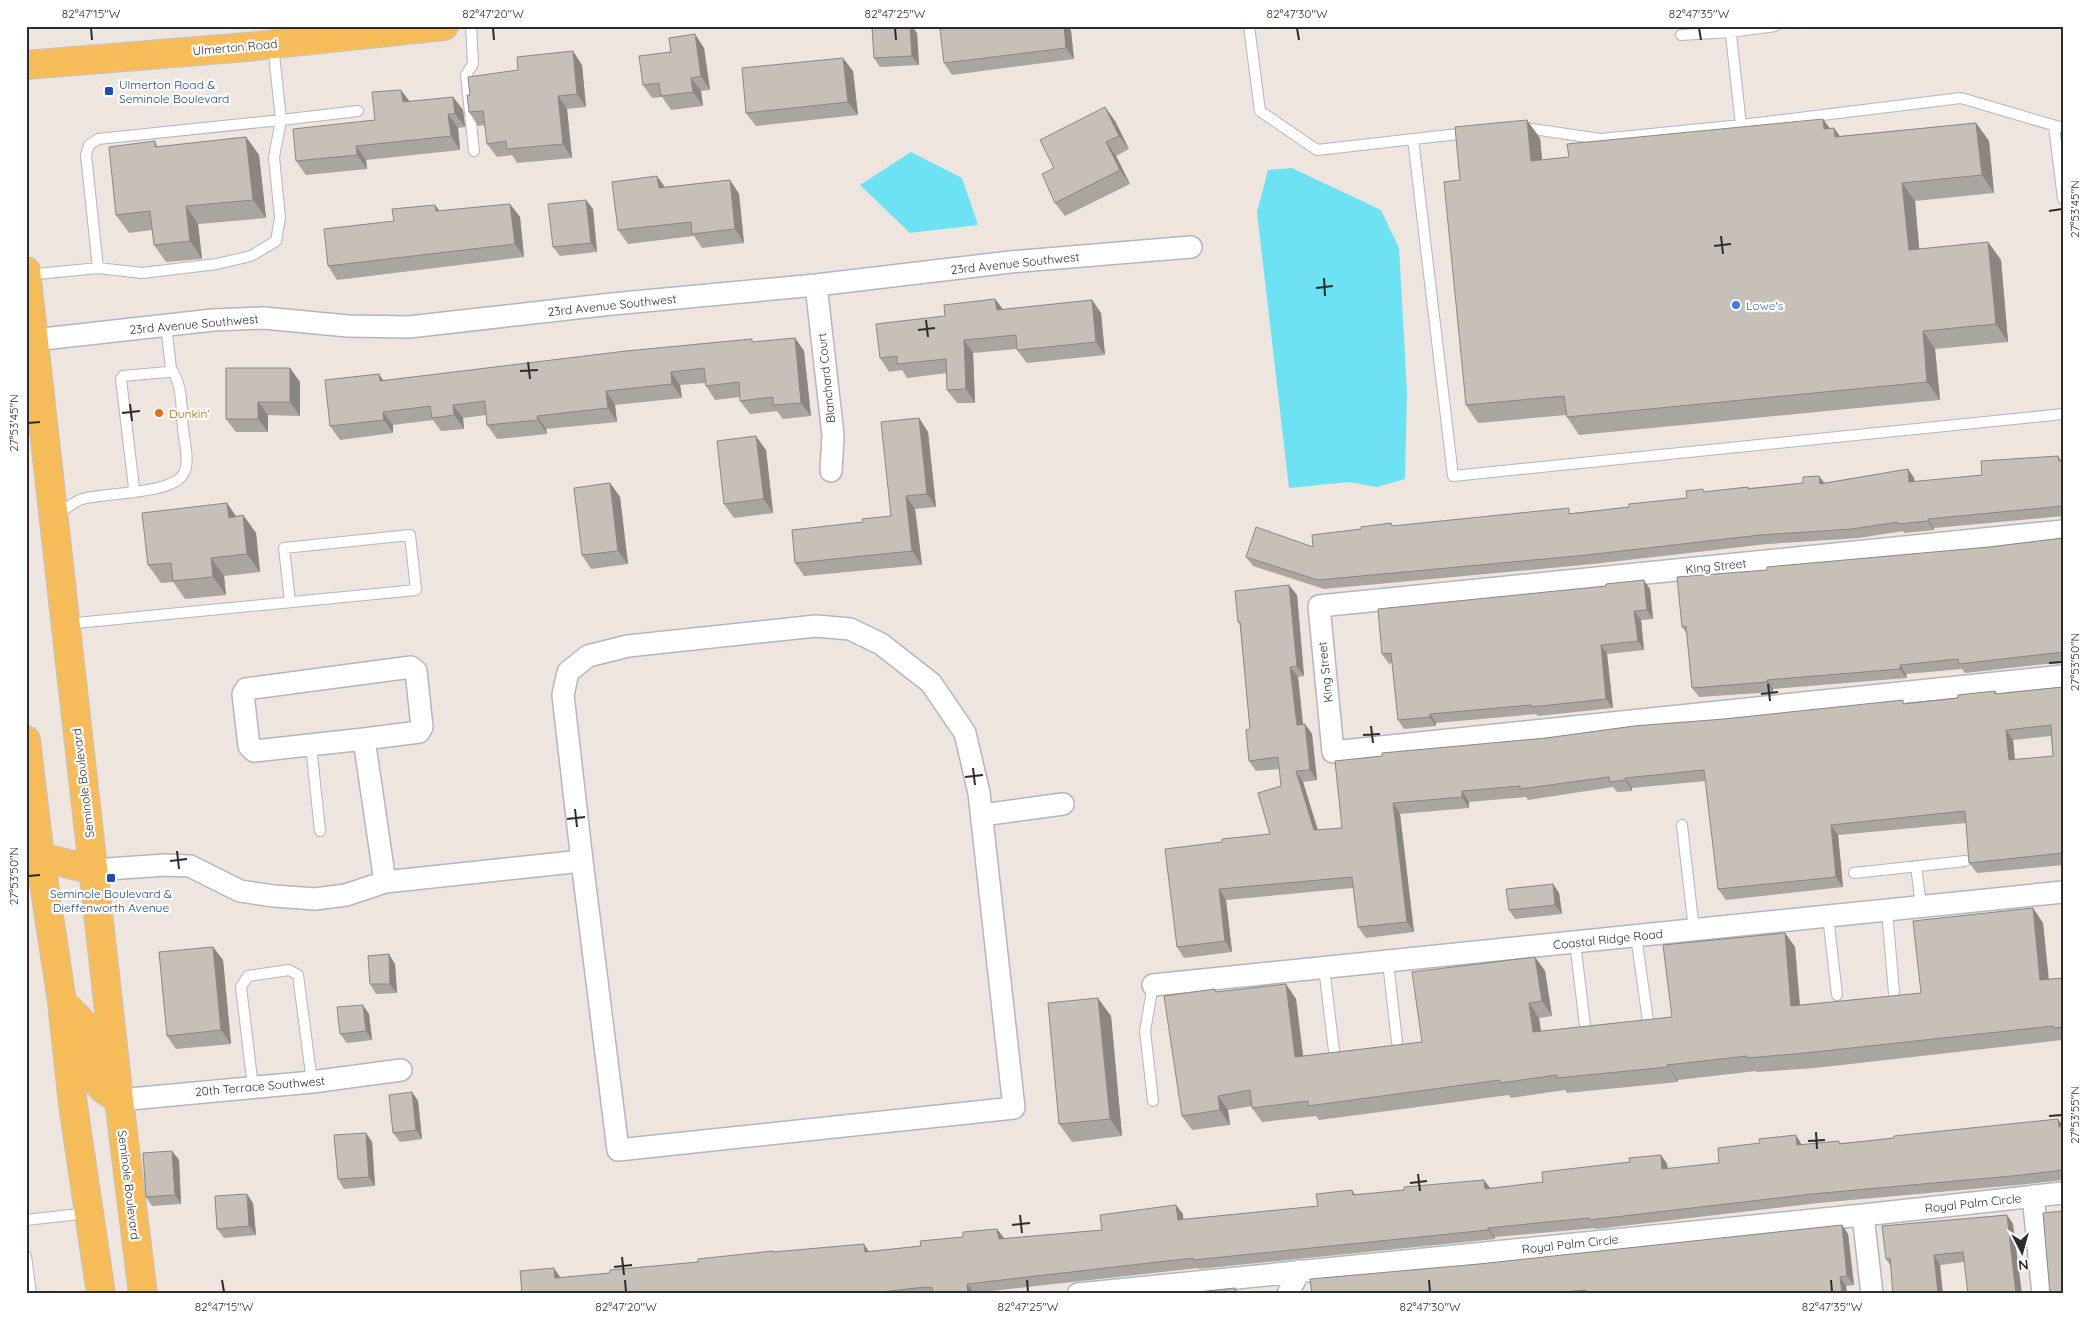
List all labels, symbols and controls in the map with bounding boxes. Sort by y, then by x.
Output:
text: 82°47'15"W [62,6,121,21]
text: 82°47'20"W [462,6,524,21]
text: 82°47'25"W [865,6,926,21]
text: 82°47'30"W [1266,6,1328,21]
text: 82°47'35"W [1669,6,1730,21]
street label: Ulmerton Road [192,36,278,58]
place label: Ulmerton Road & Seminole Boulevard [119,77,229,106]
marker: Ulmerton Road & Seminole Boulevard [103,85,115,97]
text: 27°53'45"N [2067,180,2082,238]
street label: 23rd Avenue Southwest [950,249,1080,277]
street label: 23rd Avenue Southwest [547,291,677,319]
place label: Lowe's [1746,298,1784,313]
marker: Lowe's [1730,299,1742,311]
street label: 23rd Avenue Southwest [129,311,259,337]
street label: Blanchard Court [814,332,838,424]
text: 27°53'45"N [6,394,21,452]
place label: Dunkin' [169,406,210,421]
marker: Dunkin' [153,407,165,419]
street label: King Street [1685,555,1747,577]
text: 27°53'50"N [2067,633,2082,691]
street label: King Street [1314,641,1336,703]
street label: Seminole Boulevard [69,727,97,839]
text: 27°53'50"N [6,847,21,905]
marker: Seminole Boulevard & Dieffenworth Avenue [105,872,117,884]
place label: Seminole Boulevard & Dieffenworth Avenue [50,886,172,915]
street label: Coastal Ridge Road [1552,926,1664,952]
street label: 20th Terrace Southwest [194,1073,326,1099]
text: 27°53'55"N [2067,1086,2082,1144]
street label: Seminole Boulevard [115,1129,143,1241]
street label: Royal Palm Circle [1924,1190,2022,1216]
north arrow [1996,1228,2046,1278]
street label: Royal Palm Circle [1521,1231,1619,1257]
text: N [2017,1255,2029,1274]
text: 82°47'15"W [195,1299,254,1314]
text: 82°47'20"W [595,1299,657,1314]
text: 82°47'25"W [998,1299,1059,1314]
text: 82°47'30"W [1399,1299,1461,1314]
text: 82°47'35"W [1802,1299,1863,1314]

